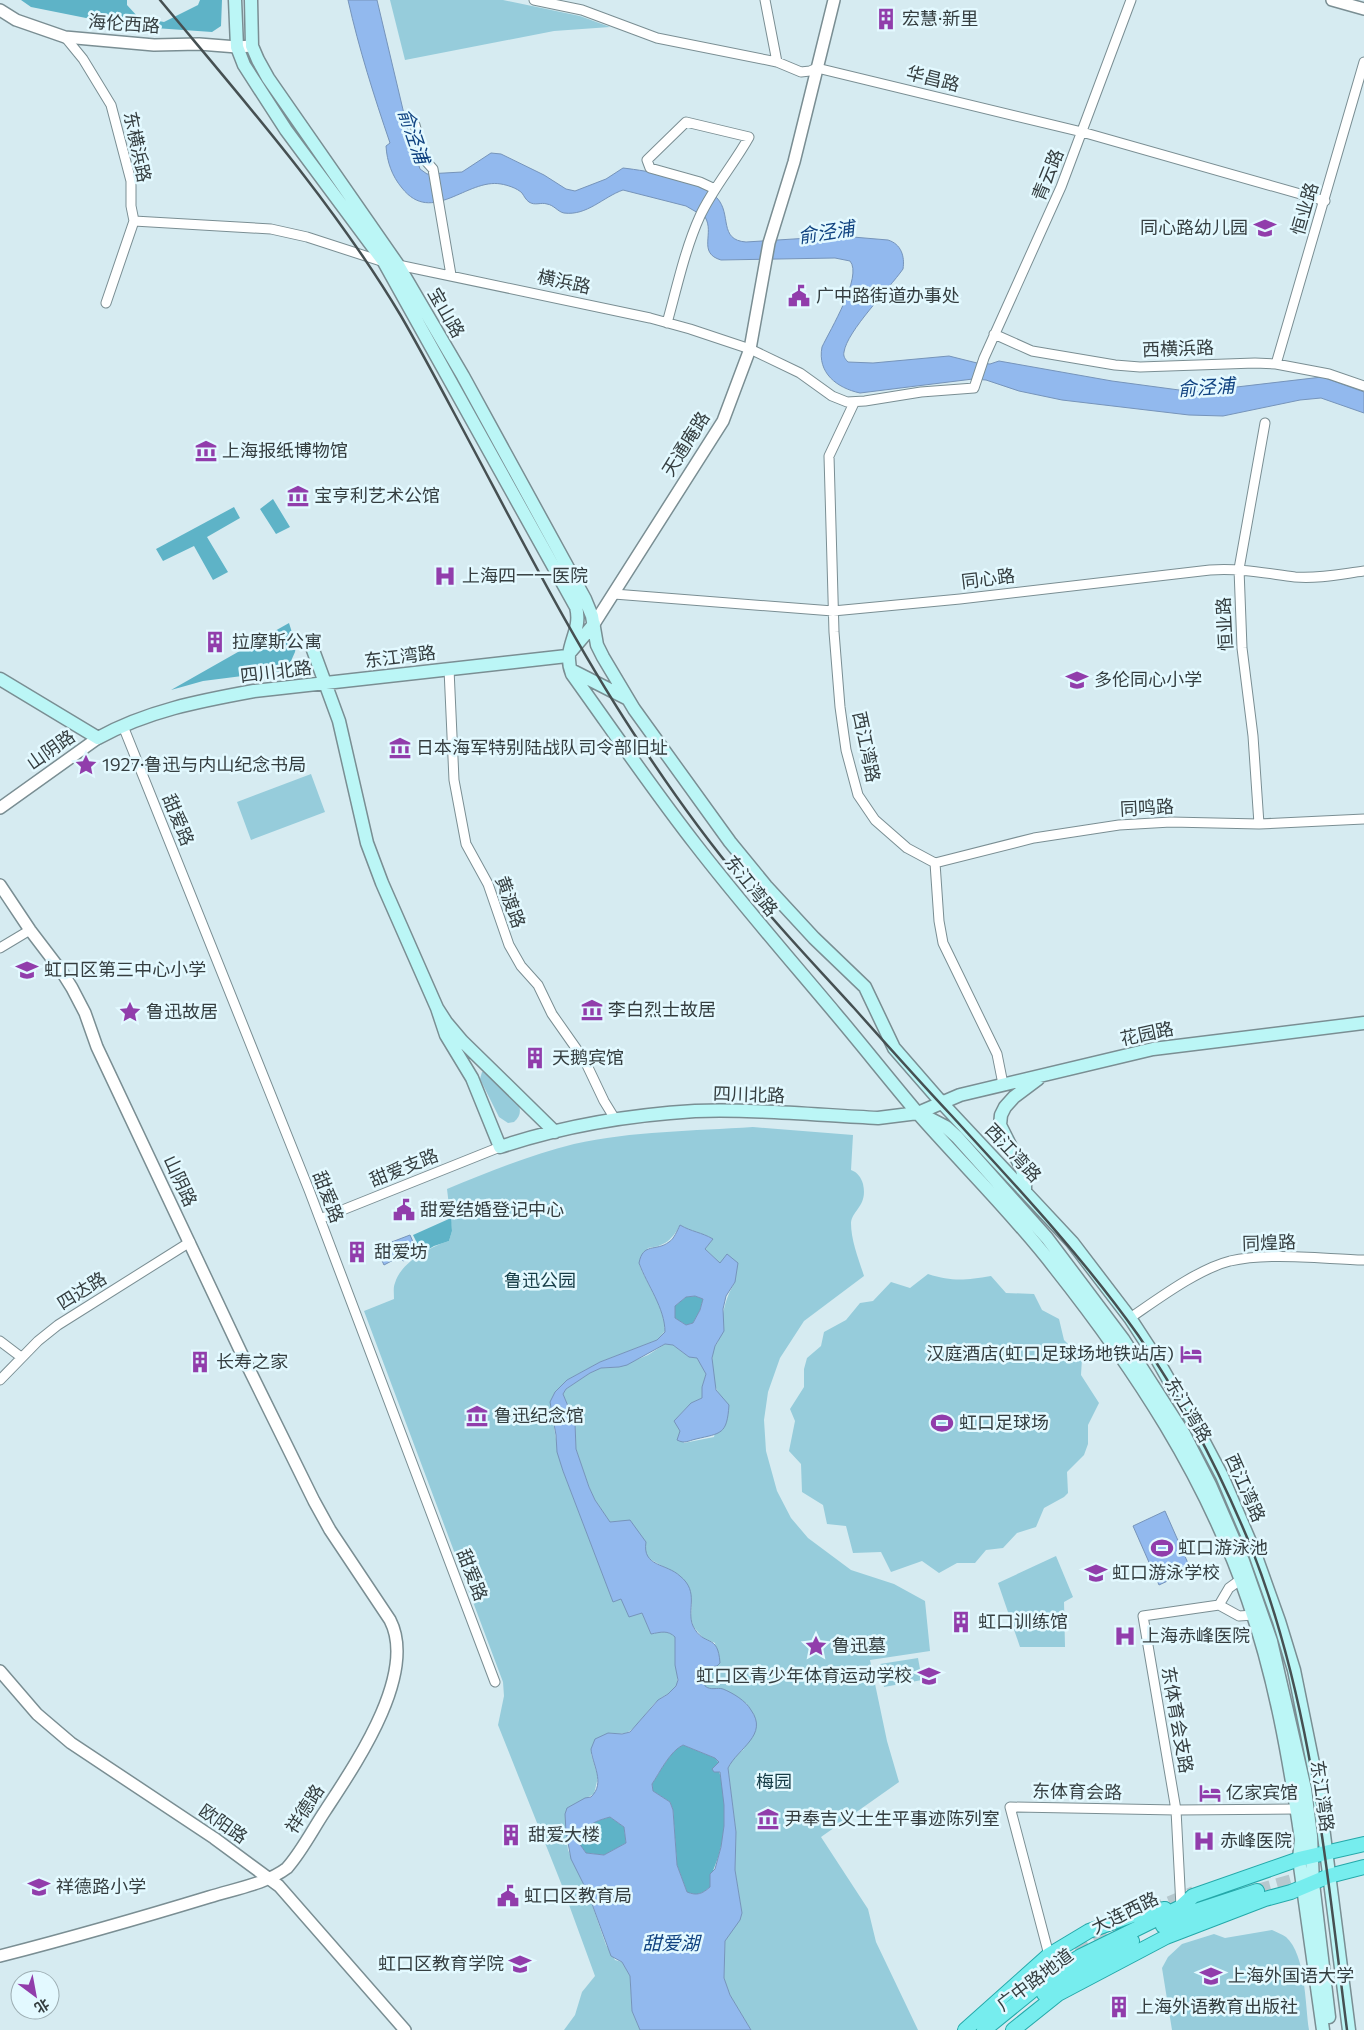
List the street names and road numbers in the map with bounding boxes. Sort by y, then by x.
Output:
street label: 海伦西路 [87,10,161,36]
street label: 华昌路 [904,61,962,95]
street label: 东横浜路 [120,109,156,184]
street label: 青云路 [1027,145,1067,204]
street label: 恒业路 [1286,180,1322,238]
street label: 横浜路 [536,265,593,297]
street label: 宝山路 [424,284,470,341]
street label: 西横浜路 [1142,336,1214,360]
street label: 天通庵路 [657,407,714,480]
street label: 同心路 [960,564,1016,592]
street label: 恒业路 [1212,597,1236,652]
street label: 东江湾路 [363,641,437,671]
street label: 四川北路 [239,656,313,686]
street label: 西江湾路 [849,709,885,784]
street label: 山阴路 [22,725,79,774]
street label: 甜爱路 [159,790,199,849]
street label: 同鸣路 [1119,795,1174,819]
street label: 东江湾路 [721,850,783,920]
street label: 黄渡路 [491,873,531,931]
street label: 花园路 [1118,1017,1175,1049]
street label: 四川北路 [713,1082,785,1106]
street label: 西江湾路 [981,1118,1046,1186]
street label: 甜爱支路 [366,1143,441,1191]
street label: 山阴路 [160,1151,202,1210]
street label: 甜爱路 [309,1167,349,1226]
street label: 同煌路 [1242,1230,1296,1254]
street label: 四达路 [53,1267,110,1314]
street label: 东江湾路 [1161,1373,1217,1446]
street label: 西江湾路 [1221,1450,1271,1525]
street label: 甜爱路 [453,1545,493,1604]
street label: 东体育会支路 [1158,1665,1198,1775]
street label: 东江湾路 [1307,1759,1339,1833]
street label: 东体育会路 [1032,1779,1122,1803]
street label: 祥德路 [280,1780,328,1837]
street label: 欧阳路 [195,1799,252,1848]
street label: 大连西路 [1087,1886,1162,1938]
street label: 广中路地道 [992,1943,1077,2015]

